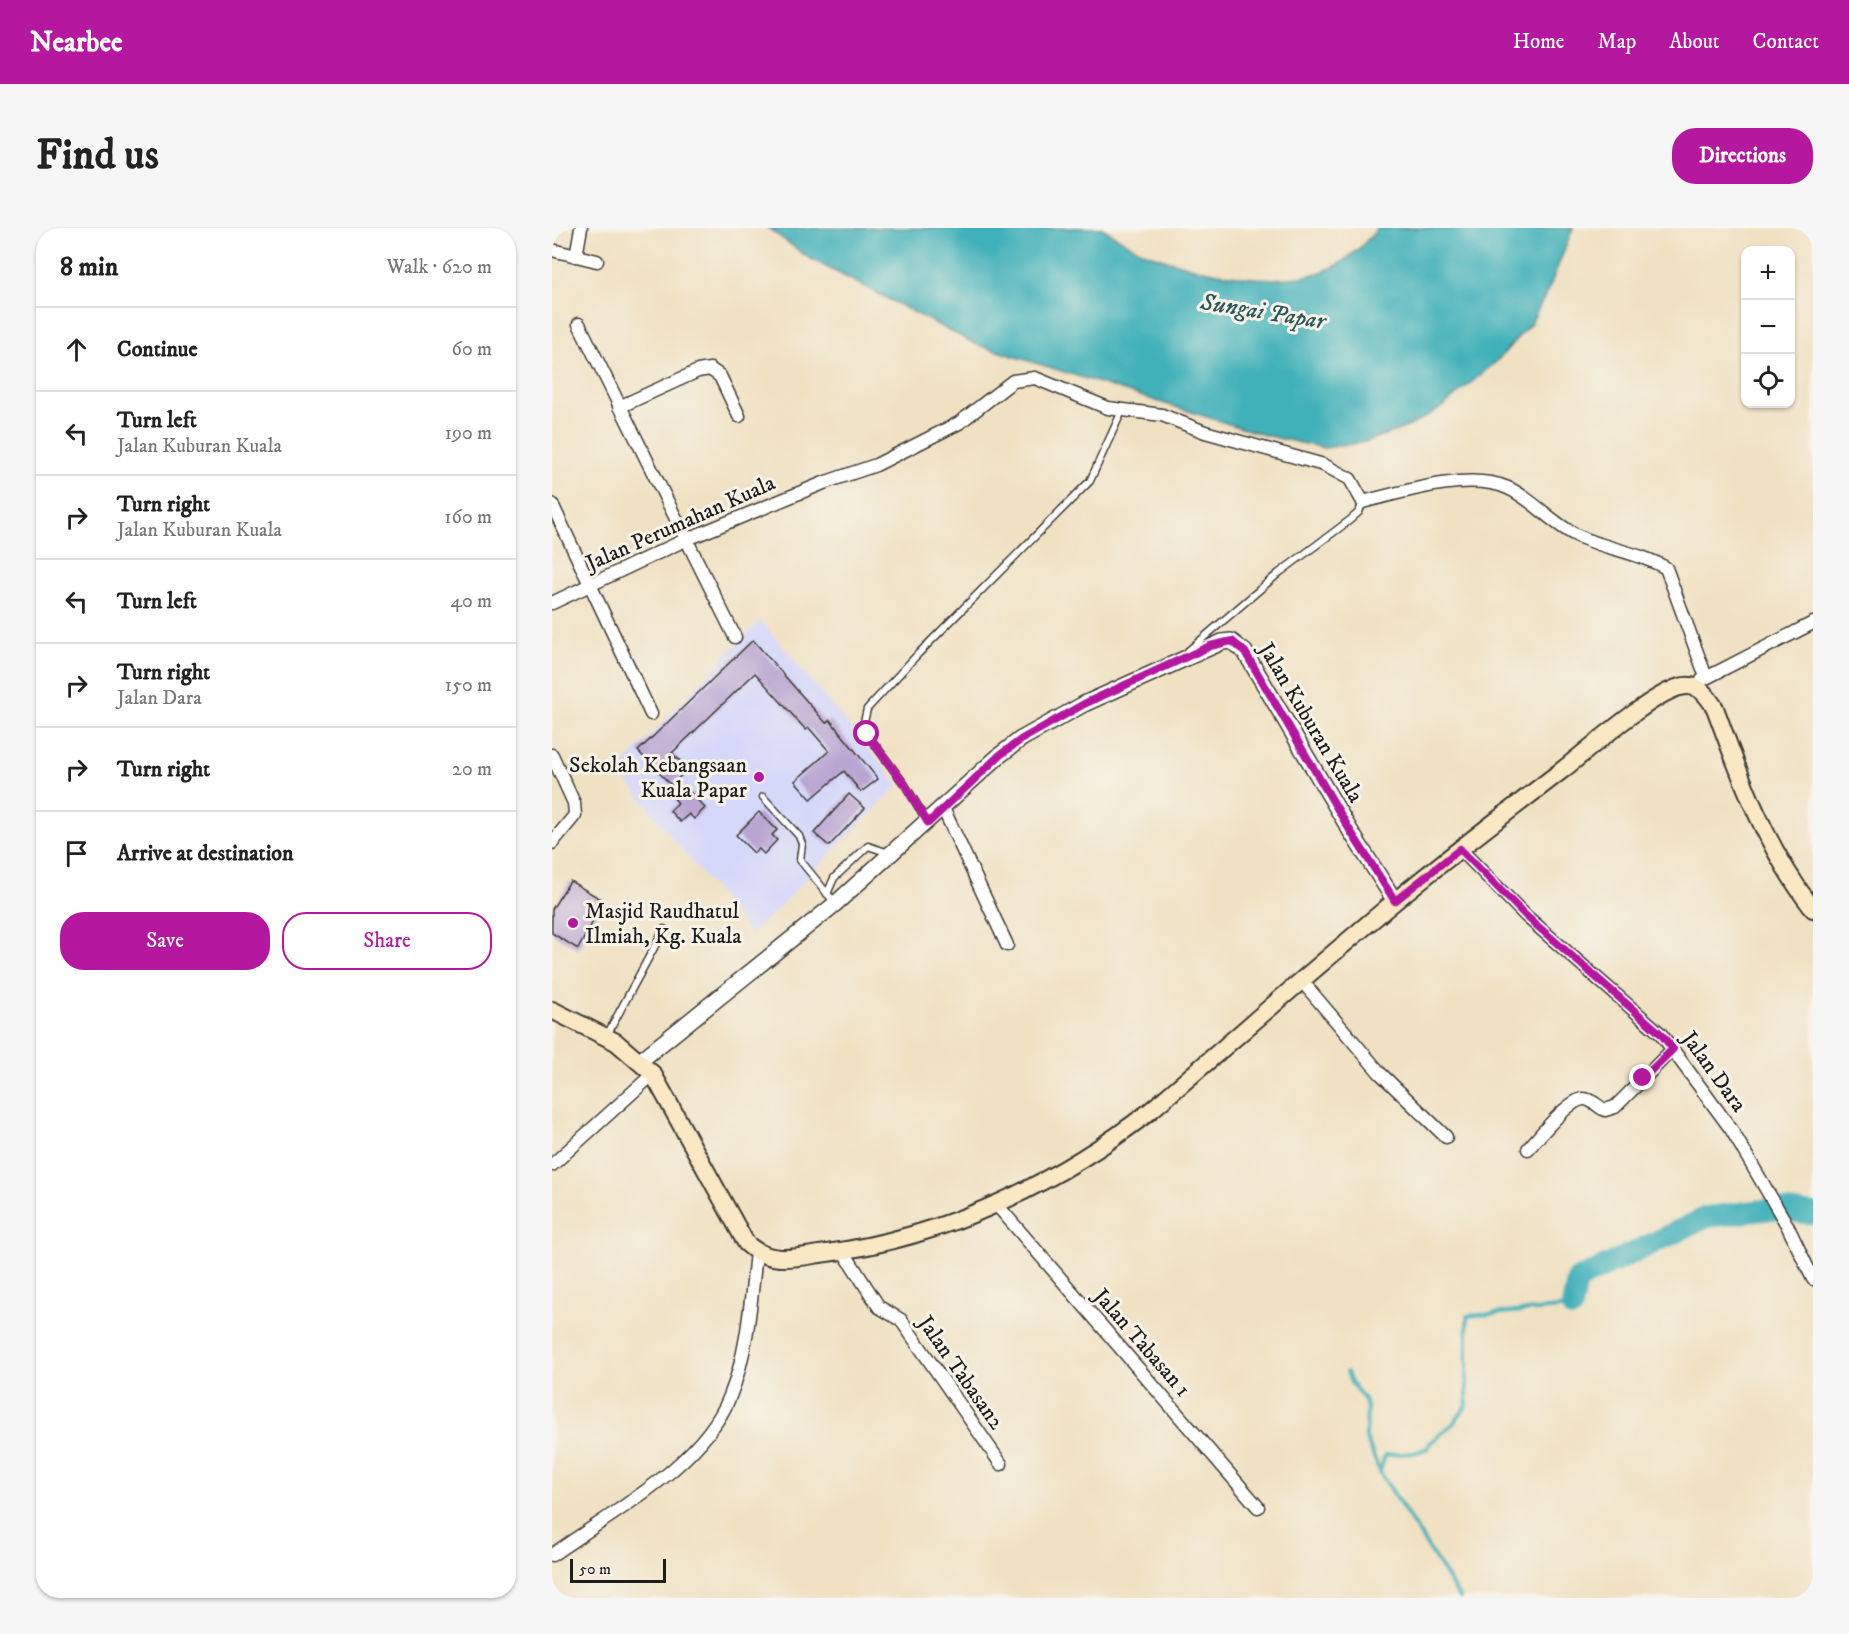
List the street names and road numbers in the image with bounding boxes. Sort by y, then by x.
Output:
street label: Jalan Perumahan Kuala [580,469,780,578]
street label: Jalan Kuburan Kuala [1251,636,1369,808]
street label: Jalan Dara [1674,1025,1752,1118]
street label: Jalan Tabasan 1 [1086,1282,1196,1403]
street label: Jalan Tabasan2 [911,1309,1010,1435]

